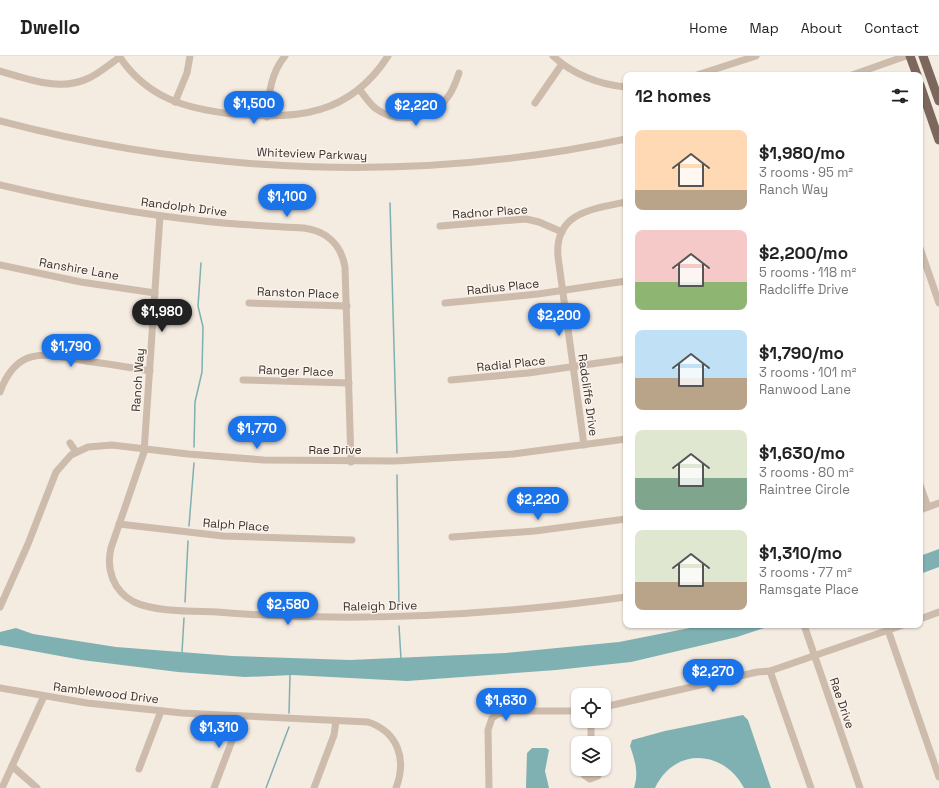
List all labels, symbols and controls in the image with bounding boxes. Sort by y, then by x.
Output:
text: Dwello [20,15,80,40]
text: Home [689,19,727,37]
text: Map [749,19,779,37]
text: About [801,19,842,37]
text: Contact [864,19,919,37]
text: 12 homes [635,85,711,107]
icon: filters [889,85,911,107]
pin: $1,500 [221,91,287,125]
pin: $2,220 [383,93,449,127]
text: $1,500 [233,95,275,112]
text: $2,220 [394,97,438,114]
text: $1,980/mo [759,142,845,164]
street label: Whiteview Parkway [256,144,368,164]
icon: home [667,146,715,194]
text: 3 rooms · 95 m² [759,164,853,181]
text: Ranch Way [759,181,828,198]
pin: $1,100 [254,184,320,218]
text: $1,100 [267,188,307,205]
street label: Randolph Drive [140,194,228,220]
street label: Radnor Place [452,201,528,223]
text: $2,200/mo [759,242,848,264]
icon: home [667,246,715,294]
street label: Ranshire Lane [38,254,120,284]
text: 5 rooms · 118 m² [759,264,856,281]
street label: Radius Place [466,275,540,299]
text: Radcliffe Drive [759,281,849,298]
street label: Ranston Place [257,284,339,302]
pin: $1,980 [129,299,195,333]
text: $1,980 [141,303,183,320]
pin: $2,200 [526,303,592,337]
text: $2,200 [537,307,581,324]
pin: $1,790 [38,334,104,368]
text: $1,790 [51,338,91,355]
text: $1,790/mo [759,342,844,364]
icon: home [667,346,715,394]
street label: Ranch Way [128,348,148,412]
street label: Radial Place [476,352,546,376]
street label: Radcliffe Drive [574,353,602,437]
street label: Ranger Place [258,362,334,380]
text: 3 rooms · 101 m² [759,364,857,381]
text: Ranwood Lane [759,381,851,398]
pin: $1,770 [224,416,290,450]
text: $1,770 [237,420,277,437]
street label: Rae Drive [308,442,362,458]
text: $1,630/mo [759,442,845,464]
icon: home [667,446,715,494]
text: 3 rooms · 80 m² [759,464,854,481]
text: Raintree Circle [759,481,850,498]
pin: $2,220 [505,487,571,521]
text: $2,220 [516,491,560,508]
street label: Ralph Place [202,515,270,535]
text: $1,310/mo [759,542,842,564]
icon: home [667,546,715,594]
text: 3 rooms · 77 m² [759,564,852,581]
text: Ramsgate Place [759,581,859,598]
pin: $2,580 [255,592,321,626]
text: $2,580 [266,596,310,613]
street label: Raleigh Drive [343,597,417,615]
pin: $2,270 [680,659,746,693]
text: $2,270 [692,663,734,680]
street label: Rae Drive [826,675,858,731]
street label: Ramblewood Drive [52,679,160,707]
pin: $1,630 [473,688,539,722]
map controls [571,688,611,776]
button: locate [571,688,611,728]
text: $1,630 [485,692,527,709]
pin: $1,310 [186,715,252,749]
text: $1,310 [199,719,239,736]
button: layers [571,736,611,776]

